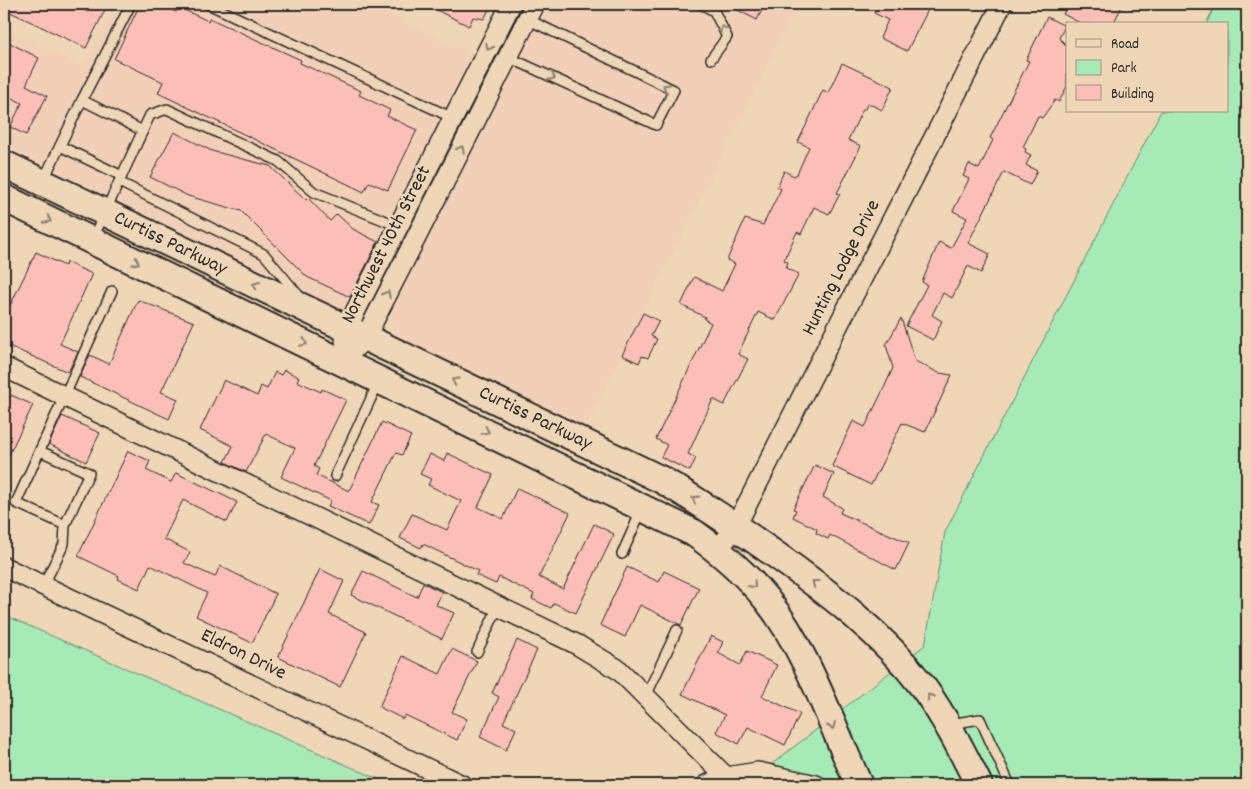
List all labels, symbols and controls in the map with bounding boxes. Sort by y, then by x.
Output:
legend [1066,22,1228,112]
one-way arrow [719,26,729,35]
text: Road [1111,34,1139,56]
one-way arrow [485,42,495,51]
text: Park [1111,58,1137,80]
one-way arrow [547,71,556,82]
one-way arrow [662,83,671,93]
text: Building [1111,84,1154,106]
one-way arrow [455,145,465,154]
street label: Northwest 40th Street [335,161,439,329]
street label: Hunting Lodge Drive [796,195,888,341]
street label: Curtiss Parkway [109,204,232,284]
one-way arrow [43,213,52,224]
one-way arrow [131,256,140,266]
one-way arrow [252,282,261,292]
one-way arrow [381,290,391,299]
one-way arrow [298,336,307,346]
one-way arrow [451,377,460,387]
street label: Curtiss Parkway [474,379,597,459]
one-way arrow [481,425,490,435]
one-way arrow [691,496,700,506]
one-way arrow [747,579,756,588]
one-way arrow [811,580,821,589]
street label: Eldron Drive [196,622,291,688]
one-way arrow [927,693,936,703]
one-way arrow [826,721,837,730]

